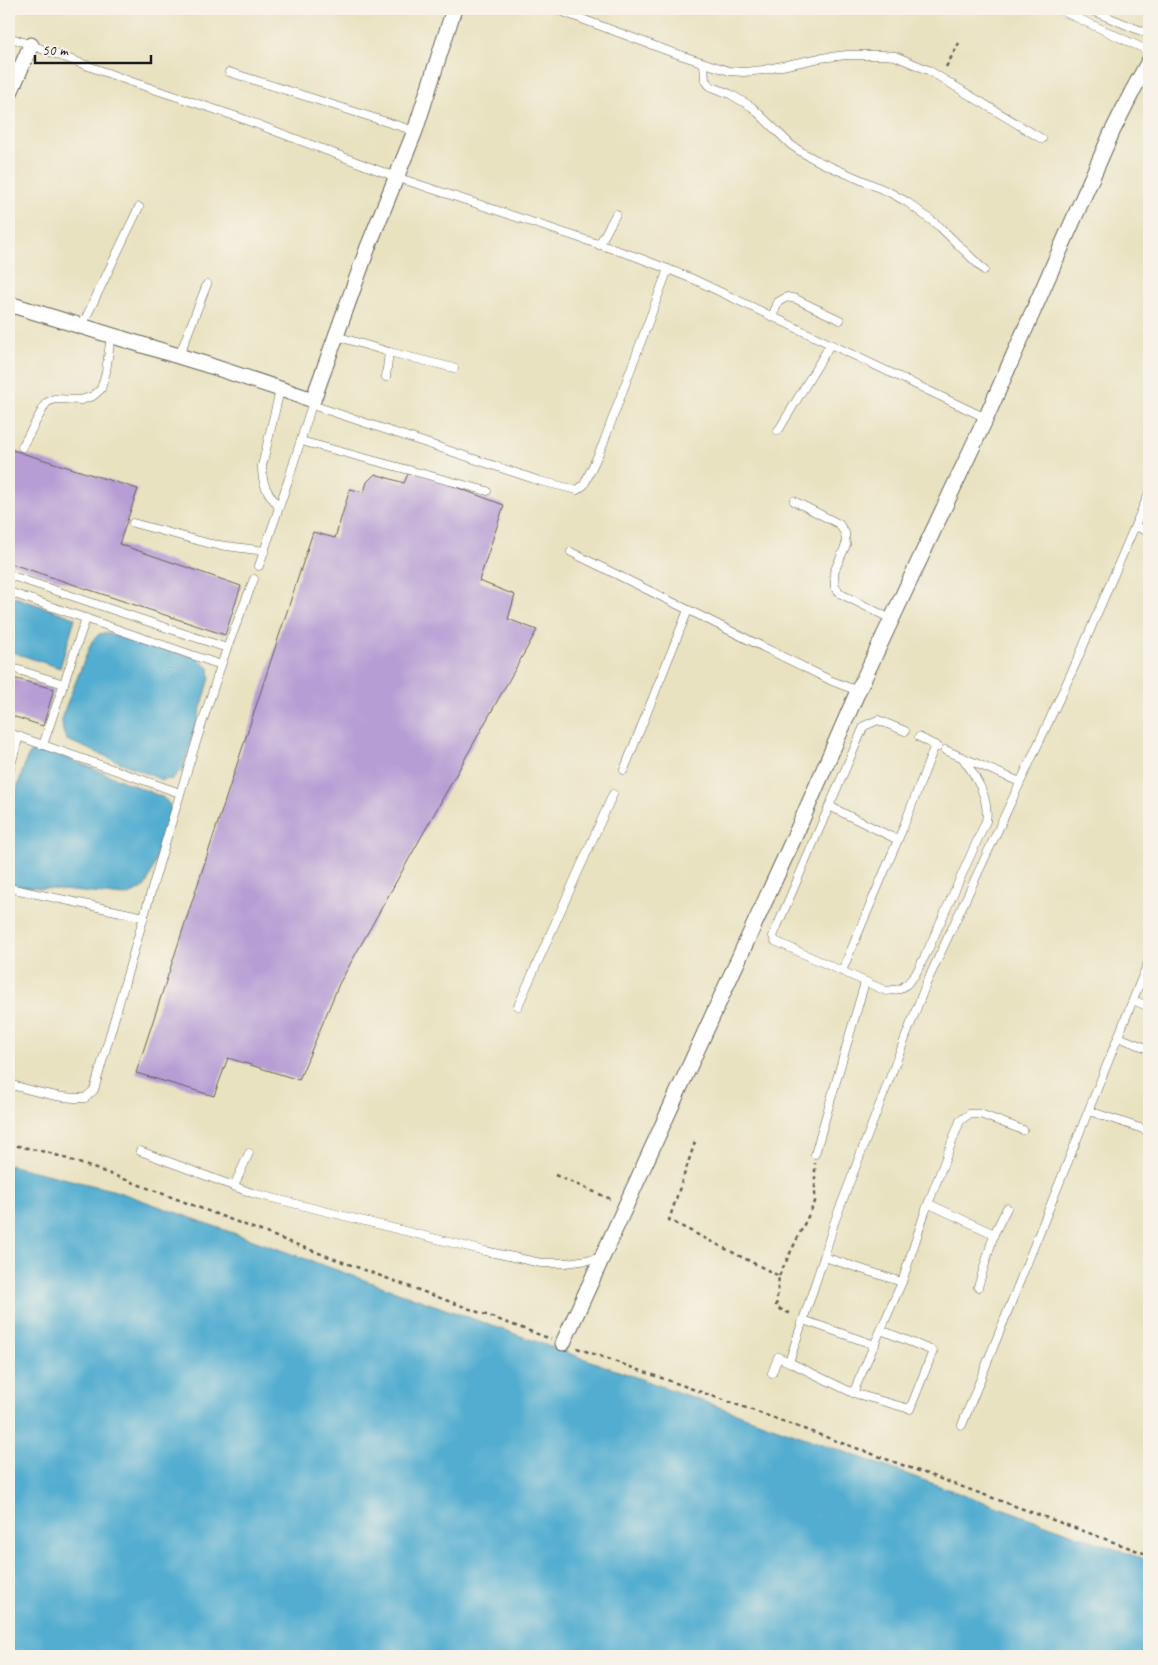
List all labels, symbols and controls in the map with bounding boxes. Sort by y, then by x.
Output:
scale bar [35,32,151,64]
text: 50 m [42,41,69,60]

